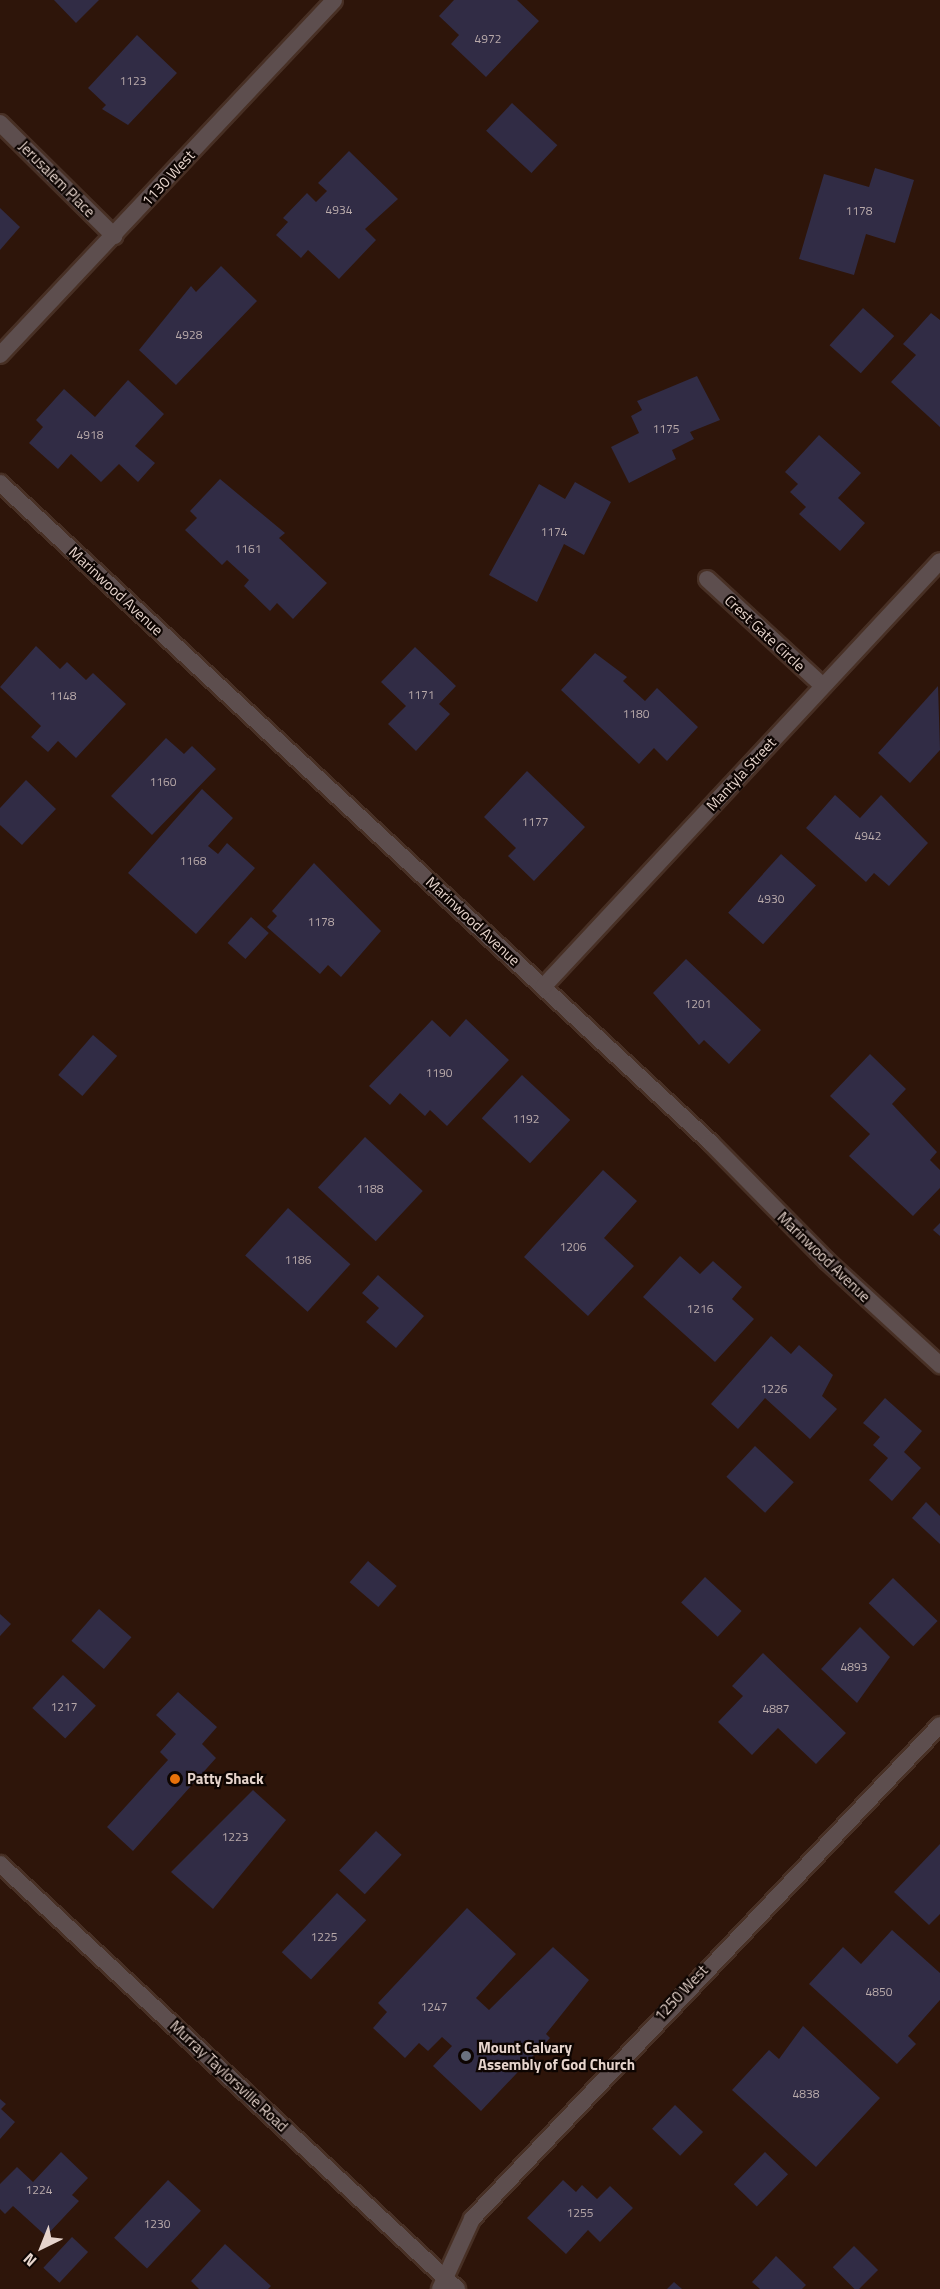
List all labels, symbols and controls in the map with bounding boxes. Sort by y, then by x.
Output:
house number: 4972 [475,32,501,46]
house number: 1123 [120,74,146,88]
street label: Jerusalem Place [15,137,99,221]
street label: 1130 West [138,146,198,210]
house number: 4934 [326,203,352,217]
house number: 1178 [846,204,872,218]
house number: 4928 [176,328,202,342]
house number: 1175 [653,422,679,436]
house number: 4918 [77,428,103,442]
house number: 1174 [541,525,567,539]
house number: 1161 [235,542,261,556]
street label: Marinwood Avenue [65,543,167,639]
street label: Crest Gate Circle [721,591,809,675]
house number: 1171 [408,688,434,702]
house number: 1148 [50,689,76,703]
house number: 1180 [623,707,649,721]
street label: Mantyla Street [703,734,779,814]
house number: 1160 [150,775,176,789]
house number: 1177 [522,815,548,829]
house number: 4942 [855,829,881,843]
house number: 1168 [180,854,206,868]
street label: Marinwood Avenue [422,873,524,969]
house number: 4930 [758,892,784,906]
house number: 1178 [308,915,334,929]
house number: 1201 [685,997,711,1011]
house number: 1190 [426,1066,452,1080]
house number: 1192 [513,1112,539,1126]
house number: 1188 [357,1182,383,1196]
street label: Marinwood Avenue [774,1208,874,1306]
house number: 1206 [560,1240,586,1254]
house number: 1186 [285,1253,311,1267]
house number: 1216 [687,1302,713,1316]
house number: 1226 [761,1382,787,1396]
house number: 4893 [841,1660,867,1674]
house number: 1217 [51,1700,77,1714]
house number: 4887 [763,1702,789,1716]
place label: Patty Shack [187,1770,264,1788]
marker: Patty Shack [168,1772,182,1786]
house number: 1223 [222,1830,248,1844]
house number: 1225 [311,1930,337,1944]
street label: 1250 West [651,1961,711,2025]
house number: 4850 [866,1985,892,1999]
house number: 1247 [421,2000,447,2014]
street label: Murray Taylorsville Road [166,2017,292,2135]
place label: Mount Calvary Assembly of God Church [478,2038,635,2073]
marker: Mount Calvary Assembly of God Church [459,2049,473,2063]
house number: 4838 [793,2087,819,2101]
house number: 1224 [26,2183,52,2197]
house number: 1255 [567,2206,593,2220]
north arrow [12,2217,72,2277]
house number: 1230 [144,2217,170,2231]
text: N [17,2248,42,2273]

